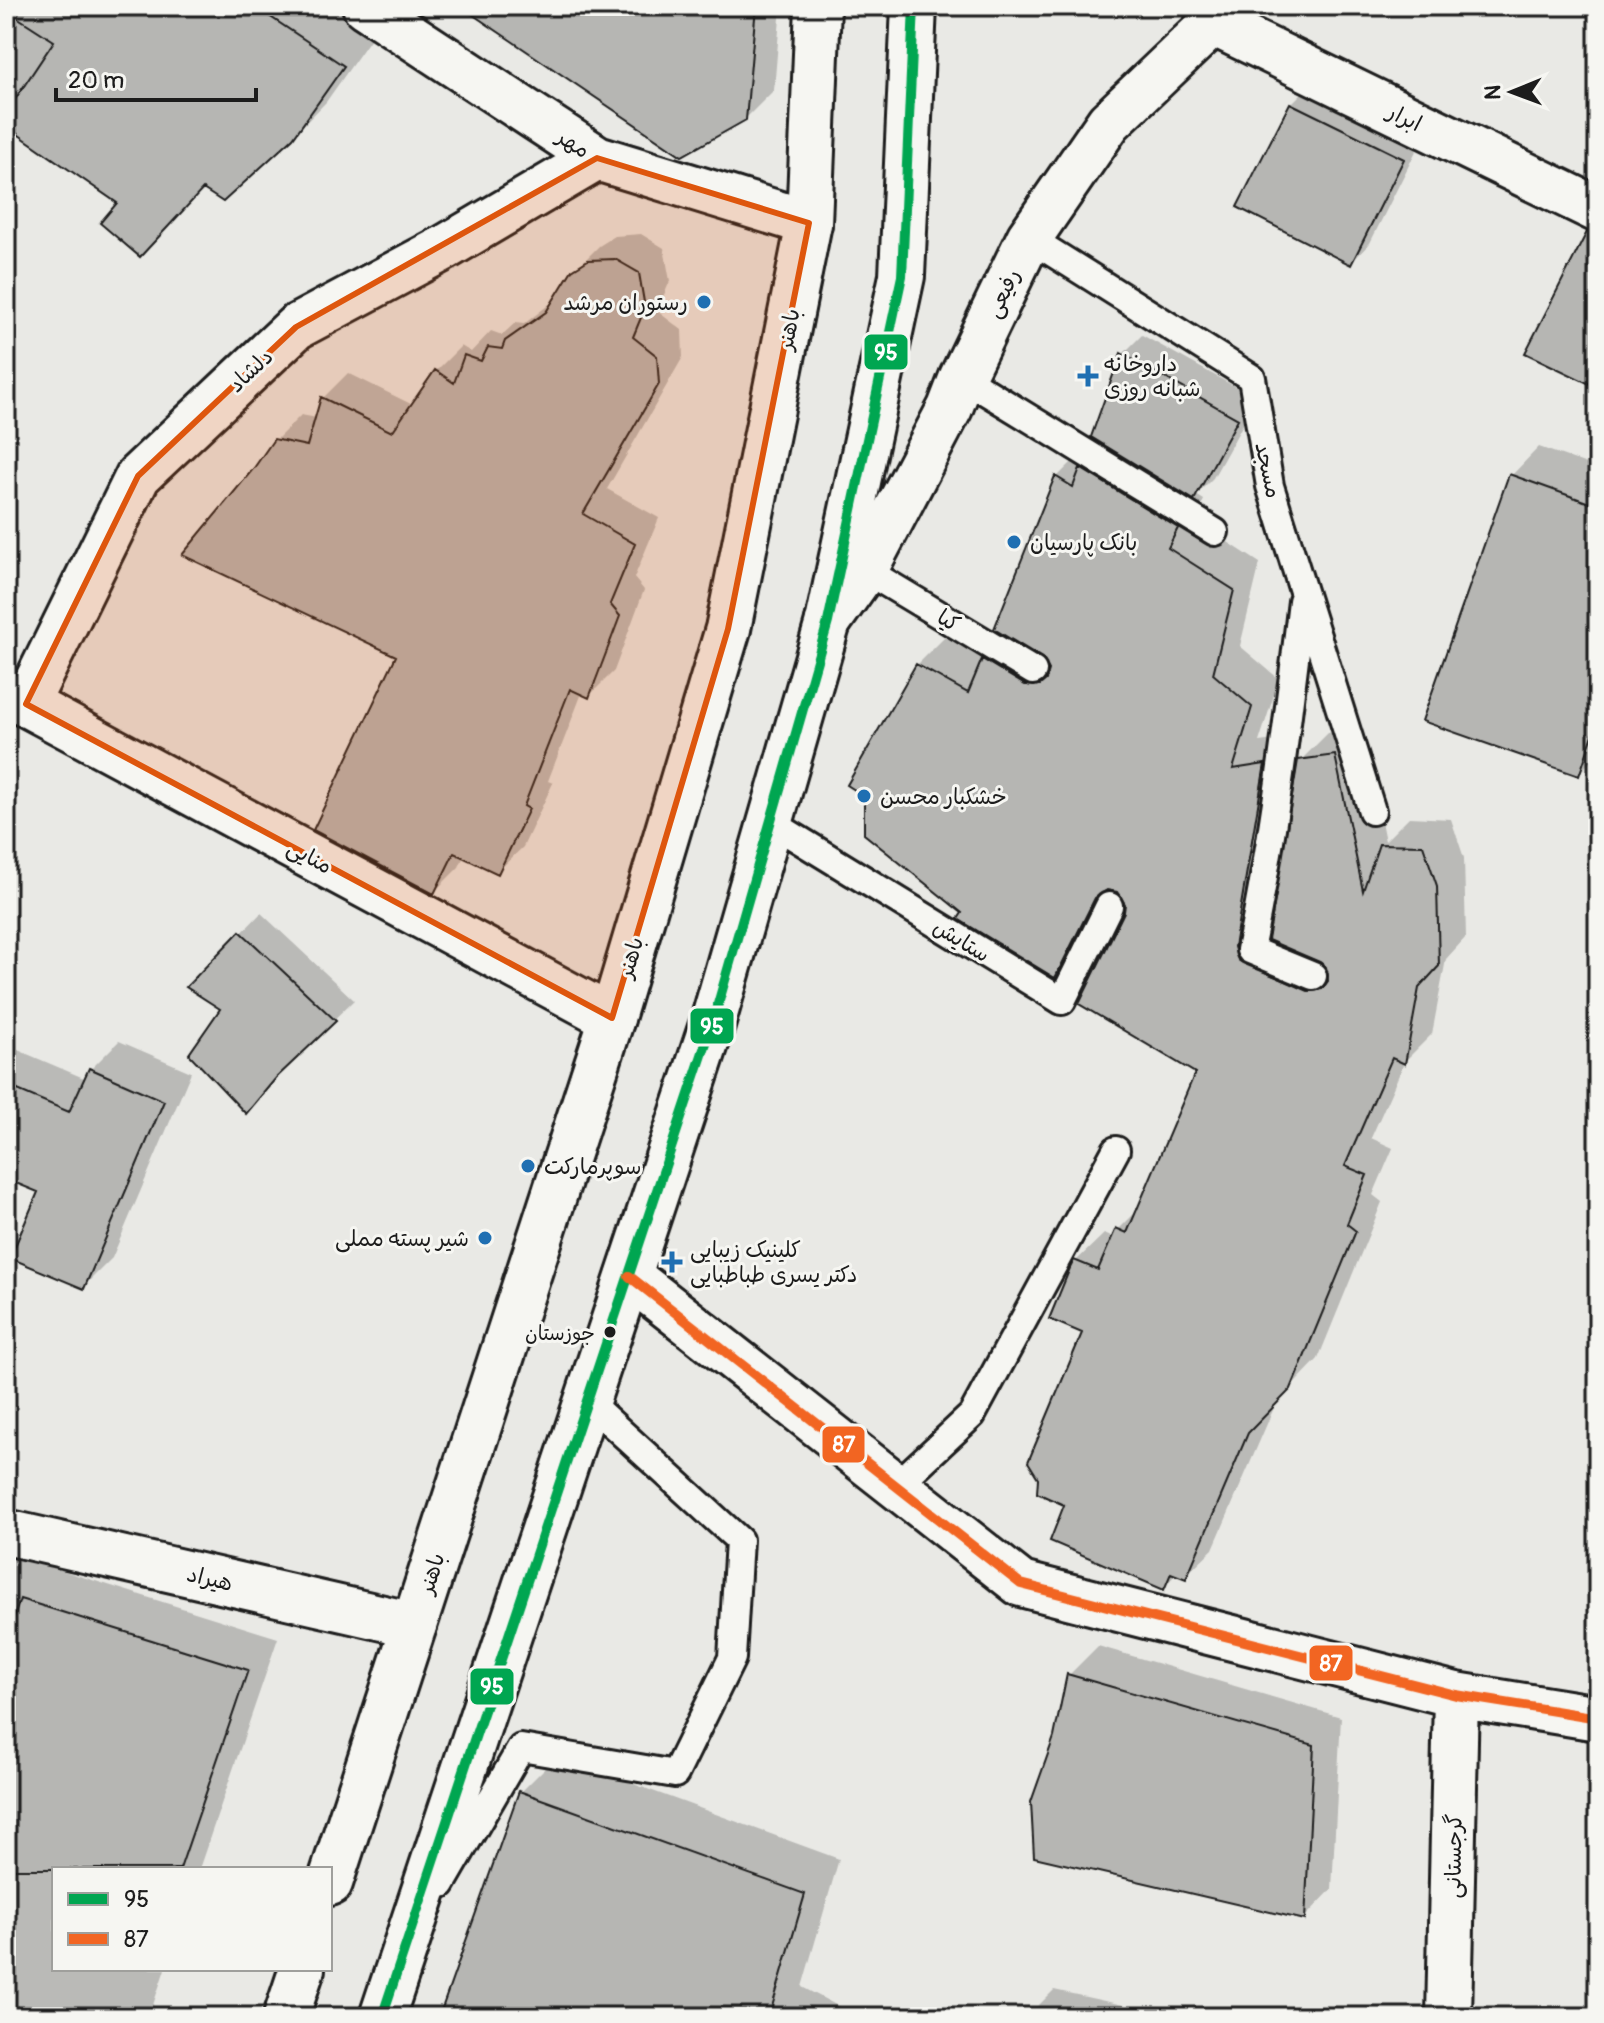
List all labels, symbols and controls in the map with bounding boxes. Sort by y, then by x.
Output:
scale bar [56,52,256,102]
north arrow [1472,52,1552,132]
text: 20 m [68,66,124,95]
text: N [1479,85,1507,100]
street label: ابرار [1381,97,1426,138]
street label: مهر [550,122,595,165]
street label: رفیعی [979,264,1027,323]
place label: رستوران مرشد [563,289,688,317]
marker: رستوران مرشد [695,293,713,311]
street label: باهنر [771,306,807,354]
line badge: 95 [863,333,909,371]
text: 95 [874,339,898,367]
street label: دلشاد [222,343,279,399]
place label: داروخانه شبانه روزی [1104,350,1201,403]
marker: داروخانه شبانه روزی [1079,367,1097,385]
street label: مسجد [1248,440,1288,501]
place label: بانک پارسیان [1030,529,1137,557]
marker: بانک پارسیان [1005,533,1023,551]
street label: کیا [932,603,965,639]
place label: خشکبار محسن [880,783,1007,811]
marker: خشکبار محسن [855,787,873,805]
street label: منایی [282,833,337,880]
street label: ستایش [928,913,995,969]
street label: باهنر [611,933,650,983]
line badge: 95 [689,1007,735,1045]
text: 95 [700,1013,724,1041]
place label: سوپرمارکت [544,1153,642,1181]
marker: سوپرمارکت [519,1157,537,1175]
place label: شیر پسته مملی [335,1225,469,1253]
marker: شیر پسته مملی [476,1229,494,1247]
place label: کلینیک زیبایی دکتر یسری طباطبایی [690,1236,857,1289]
marker: کلینیک زیبایی دکتر یسری طباطبایی [661,1251,683,1273]
place label: جوزستان [525,1321,595,1346]
marker: جوزستان [602,1324,618,1340]
line badge: 87 [821,1425,866,1464]
text: 87 [833,1431,856,1459]
street label: باهنر [412,1549,452,1599]
street label: هیراد [184,1560,236,1598]
line badge: 87 [1308,1644,1354,1682]
text: 87 [1320,1650,1343,1678]
line badge: 95 [469,1667,515,1706]
text: 95 [480,1673,504,1701]
street label: گرجستانی [1439,1813,1469,1899]
legend [52,1867,332,1971]
text: 95 [124,1885,149,1914]
text: 87 [124,1925,149,1954]

